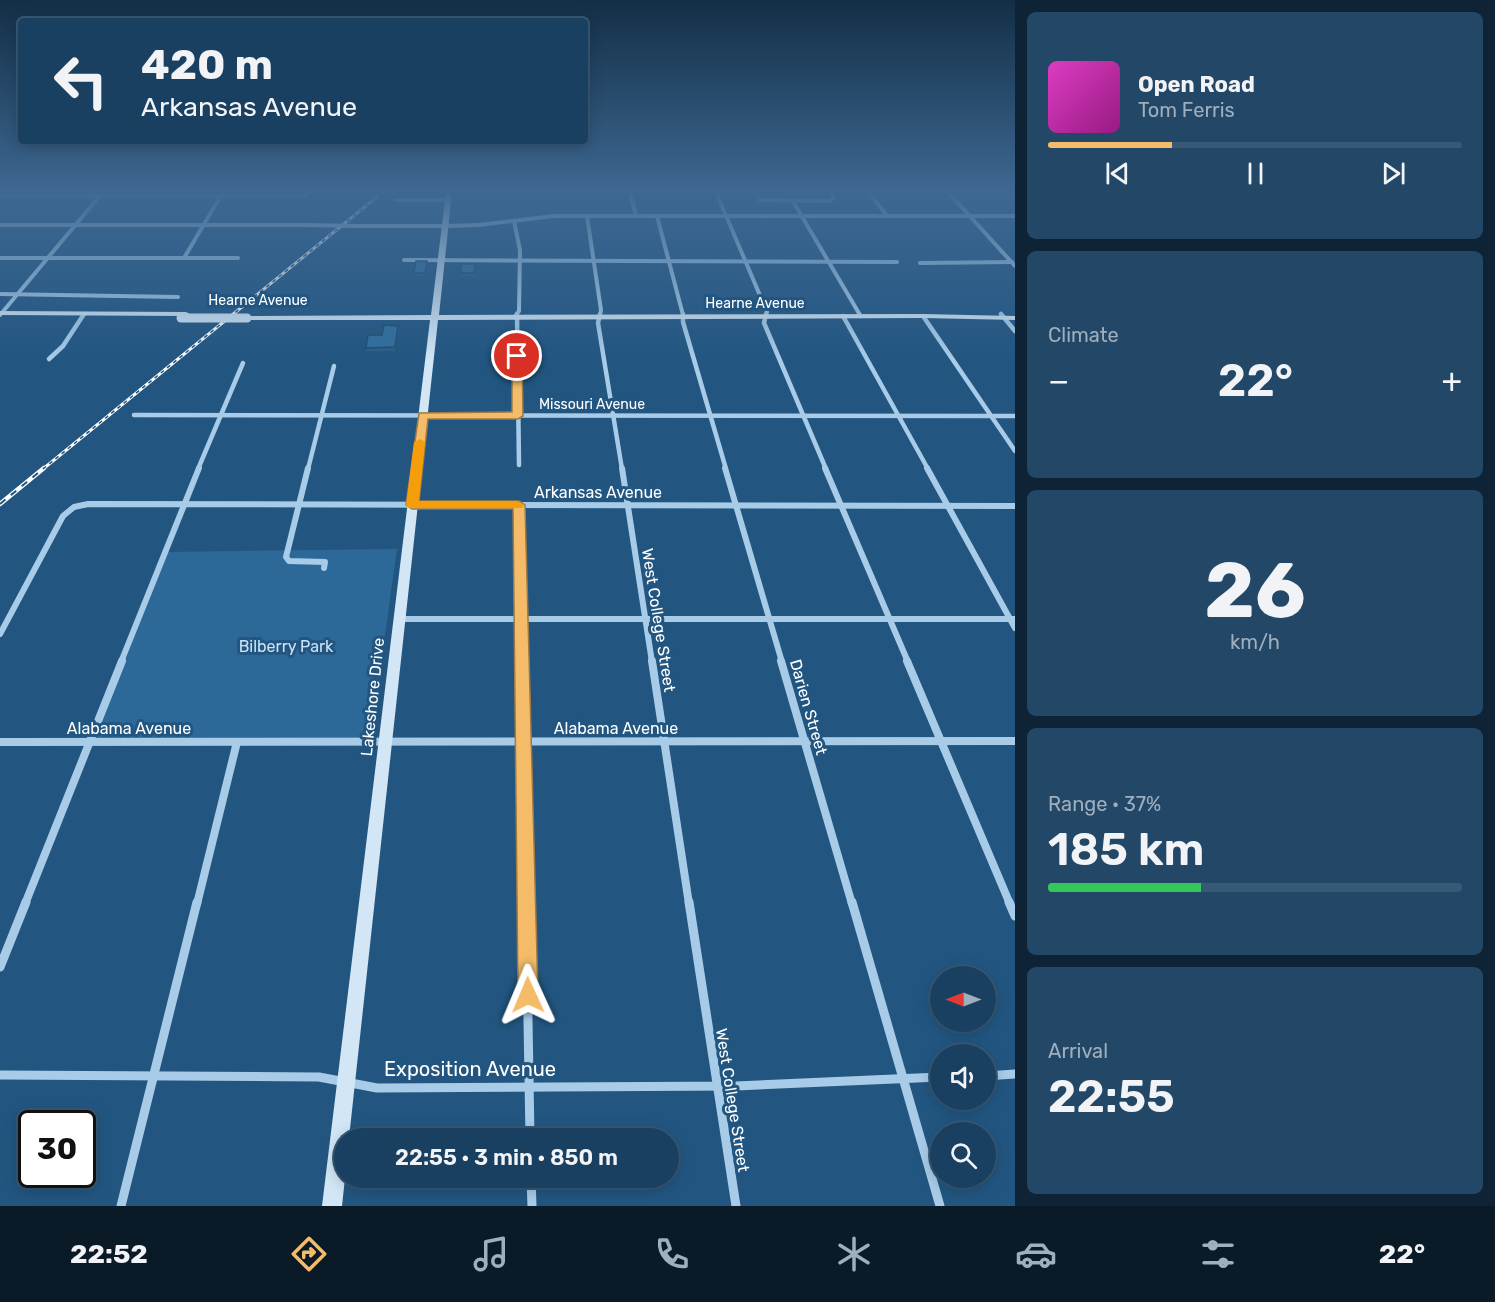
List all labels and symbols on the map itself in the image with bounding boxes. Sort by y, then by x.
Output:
street label: Hearne Avenue [208,292,308,309]
street label: Hearne Avenue [705,295,805,312]
pin [491,330,542,381]
street label: Missouri Avenue [539,396,645,413]
street label: Arkansas Avenue [534,483,662,502]
street label: West College Street [638,547,679,693]
park label: Bilberry Park [239,637,334,656]
street label: Lakeshore Drive [357,637,388,757]
street label: Darien Street [786,657,831,757]
street label: Alabama Avenue [67,719,191,738]
street label: Alabama Avenue [554,719,678,738]
position arrow [496,963,560,1027]
north arrow [930,966,996,1032]
street label: West College Street [712,1027,753,1173]
street label: Exposition Avenue [384,1057,556,1081]
speed limit sign: 30 [18,1110,96,1188]

